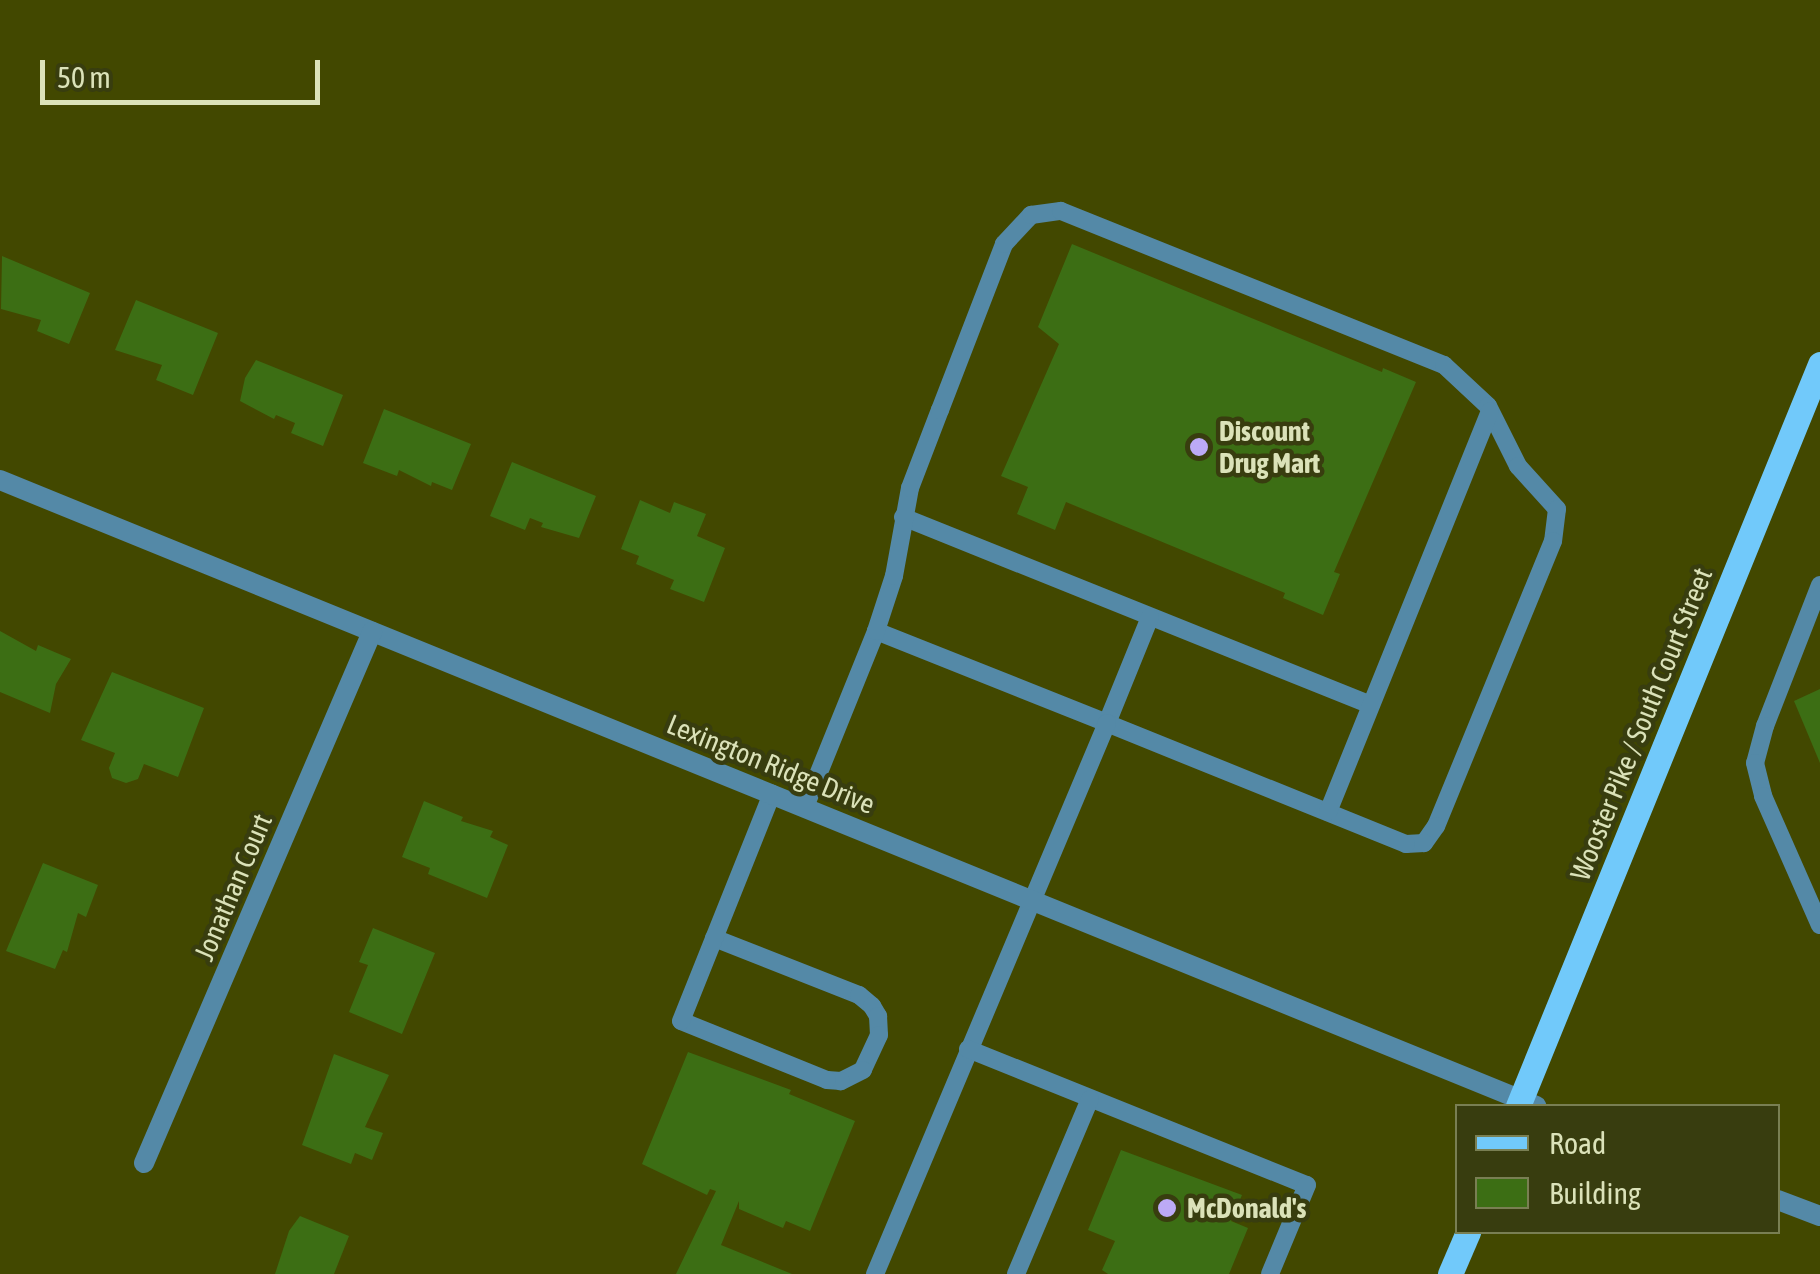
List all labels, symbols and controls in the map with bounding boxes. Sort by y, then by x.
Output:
scale bar [45,40,325,102]
text: 50 m [57,60,111,94]
place label: Discount Drug Mart [1219,414,1320,480]
marker: Discount Drug Mart [1188,436,1210,458]
street label: Wooster Pike / South Court Street [1563,563,1719,885]
street label: Lexington Ridge Drive [662,707,880,821]
street label: Jonathan Court [187,809,279,965]
legend [1455,1104,1780,1234]
text: Road [1549,1126,1606,1160]
text: Building [1549,1176,1641,1210]
place label: McDonald's [1187,1191,1306,1225]
marker: McDonald's [1156,1197,1178,1219]

